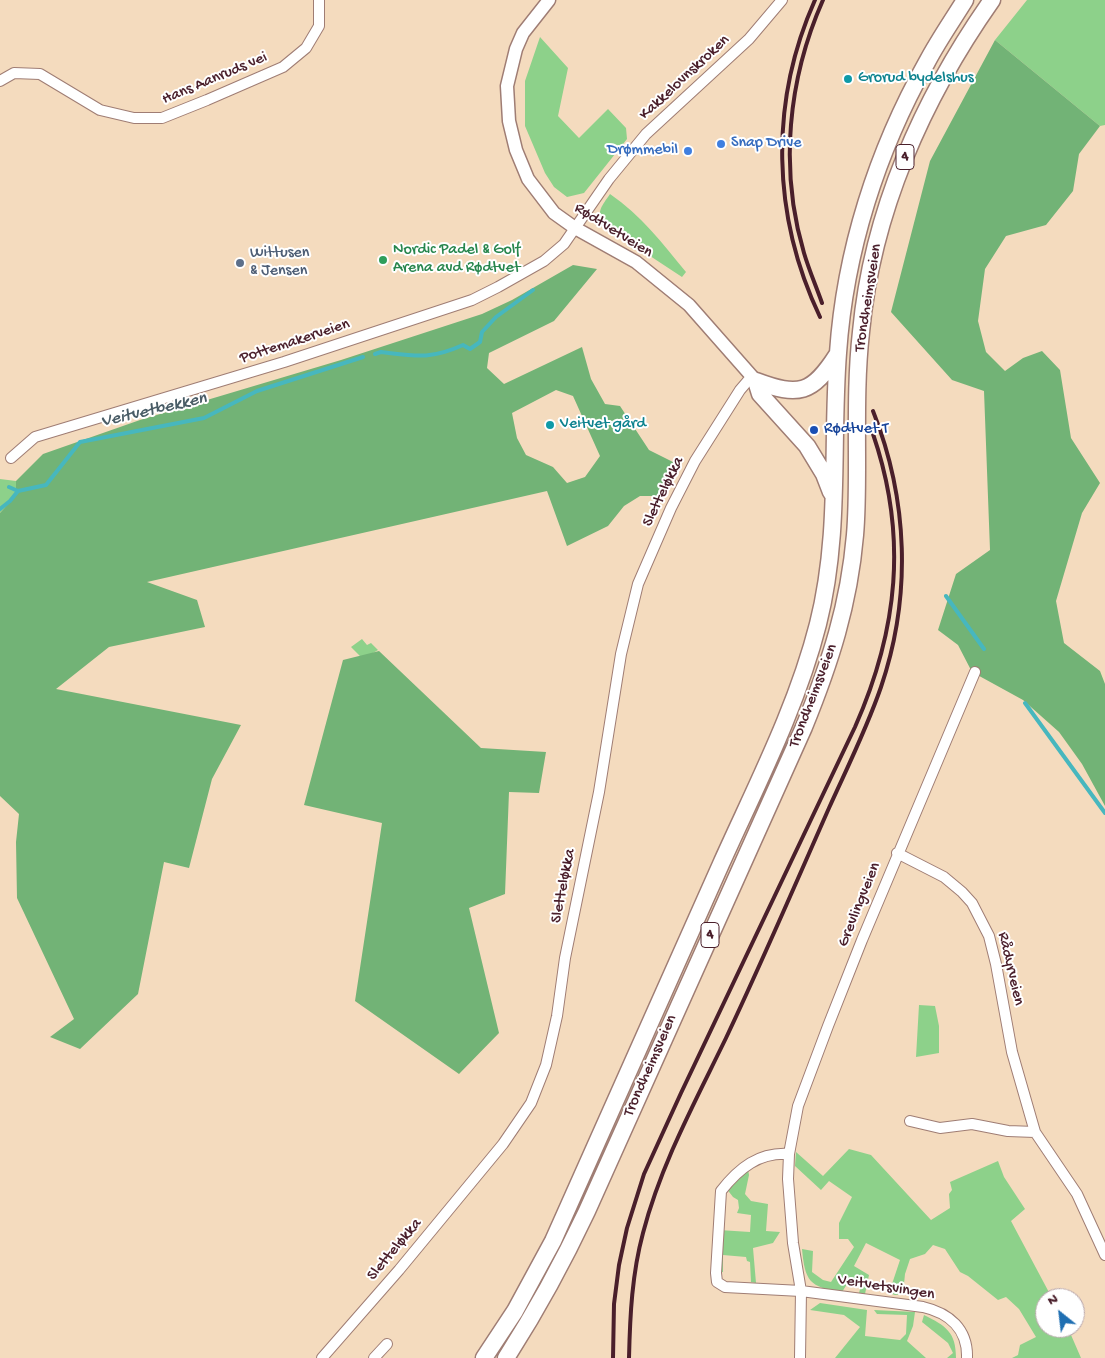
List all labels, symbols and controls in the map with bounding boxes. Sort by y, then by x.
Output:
street label: Kakkelovnskroken [636,31,734,125]
street label: Hans Aanruds vei [160,48,270,110]
place label: Grorud bydelshus [858,69,974,89]
marker: Grorud bydelshus [842,73,854,85]
place label: Snap Drive [731,134,801,154]
marker: Snap Drive [715,138,727,150]
place label: Drømmebil [607,141,678,161]
road number: 4 [896,144,914,170]
marker: Drømmebil [682,145,694,157]
street label: Rødtvetveien [570,199,656,263]
place label: Nordic Padel & Golf Arena avd Rødtvet [393,241,520,279]
street label: Trondheimsveien [851,243,887,353]
place label: Wittusen & Jensen [250,244,309,282]
marker: Nordic Padel & Golf Arena avd Rødtvet [377,254,389,266]
marker: Wittusen & Jensen [234,257,246,269]
street label: Pottemakerveien [238,315,352,369]
water label: Veitvetbekken [99,388,209,434]
place label: Veitvet gård [560,415,646,435]
marker: Veitvet gård [544,419,556,431]
place label: Rødtvet T [824,420,888,440]
marker: Rødtvet T [808,424,820,436]
street label: Sletteløkka [639,454,689,530]
street label: Trondheimsveien [785,642,843,750]
street label: Sletteløkka [547,847,581,925]
street label: Grevlingveien [834,860,886,950]
road number: 4 [701,922,719,948]
street label: Rådyrveien [992,930,1028,1008]
street label: Trondheimsveien [620,1012,682,1120]
street label: Sletteløkka [363,1215,427,1285]
street label: Veitvetsvingen [836,1271,936,1305]
north arrow [1035,1288,1085,1338]
text: N [1045,1291,1061,1310]

